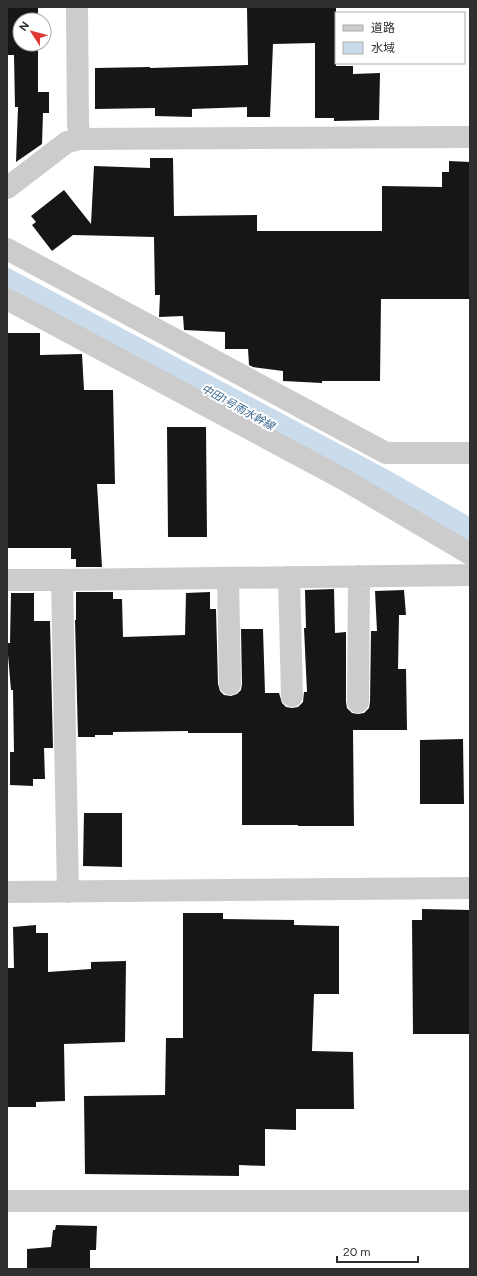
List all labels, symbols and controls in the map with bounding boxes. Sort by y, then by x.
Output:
north arrow [12,12,52,52]
legend [335,12,465,64]
text: N [17,19,32,34]
text: 道路 [371,21,395,35]
text: 水域 [371,41,395,55]
water label: 中田1号雨水幹線 [199,382,278,434]
scale bar [337,1238,418,1264]
text: 20 m [343,1245,371,1259]

